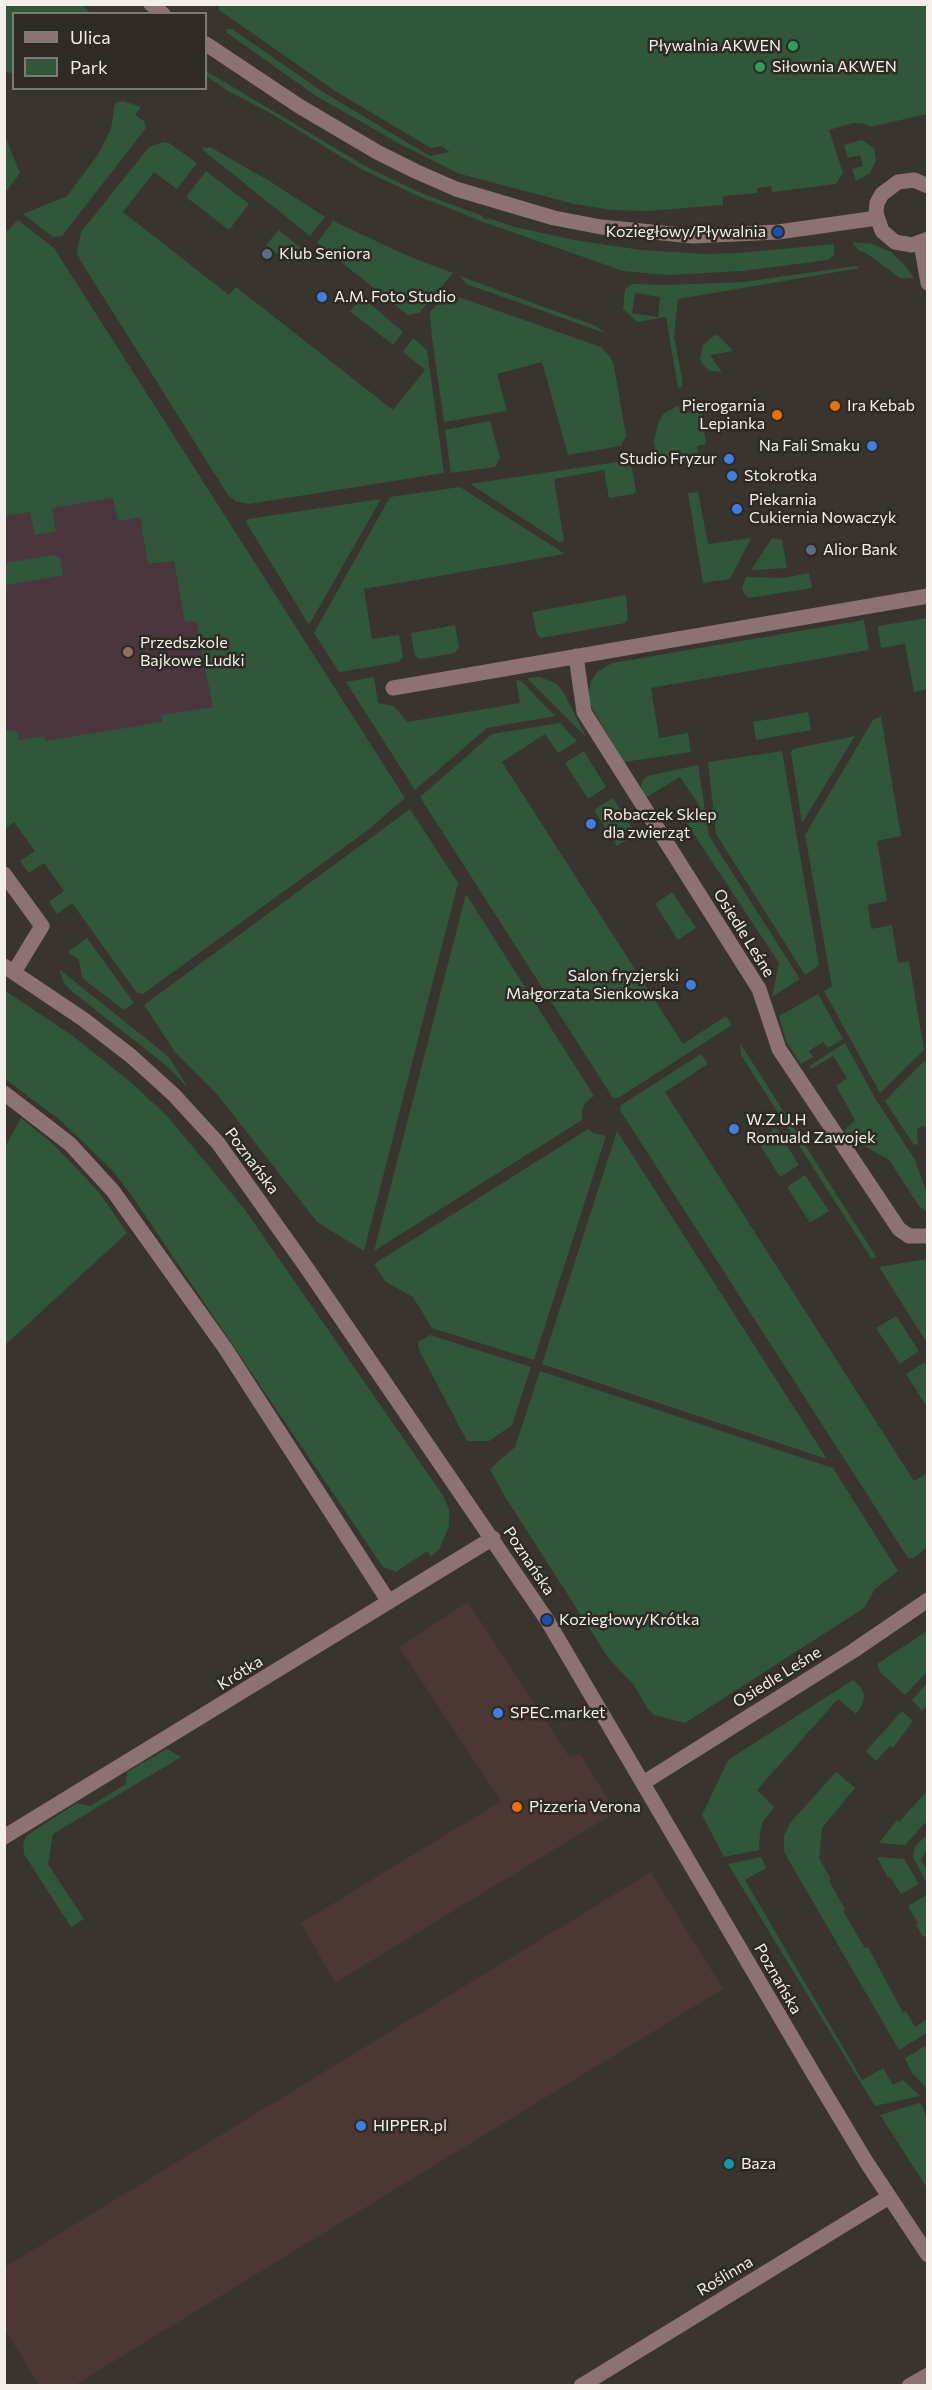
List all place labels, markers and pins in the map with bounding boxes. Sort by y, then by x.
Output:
place label: Pływalnia AKWEN [648,36,781,56]
marker: Pływalnia AKWEN [786,39,800,53]
place label: Siłownia AKWEN [772,57,897,77]
marker: Siłownia AKWEN [753,60,767,74]
place label: Koziegłowy/Pływalnia [606,222,766,242]
marker: Koziegłowy/Pływalnia [771,225,785,239]
place label: Klub Seniora [279,244,371,264]
marker: Klub Seniora [260,247,274,261]
place label: A.M. Foto Studio [334,287,456,307]
marker: A.M. Foto Studio [315,290,329,304]
place label: Pierogarnia Lepianka [682,396,765,434]
place label: Ira Kebab [847,396,915,416]
marker: Ira Kebab [828,399,842,413]
marker: Pierogarnia Lepianka [770,408,784,422]
place label: Na Fali Smaku [759,436,860,456]
marker: Na Fali Smaku [865,439,879,453]
place label: Studio Fryzur [619,449,717,469]
marker: Studio Fryzur [722,452,736,466]
place label: Stokrotka [744,466,817,486]
marker: Stokrotka [725,469,739,483]
place label: Piekarnia Cukiernia Nowaczyk [749,490,896,528]
marker: Piekarnia Cukiernia Nowaczyk [730,502,744,516]
place label: Alior Bank [823,540,898,560]
marker: Alior Bank [804,543,818,557]
place label: Przedszkole Bajkowe Ludki [140,633,245,671]
marker: Przedszkole Bajkowe Ludki [121,645,135,659]
place label: Robaczek Sklep dla zwierząt [603,805,717,843]
marker: Robaczek Sklep dla zwierząt [584,817,598,831]
place label: Salon fryzjerski Małgorzata Sienkowska [506,966,679,1004]
marker: Salon fryzjerski Małgorzata Sienkowska [684,978,698,992]
place label: W.Z.U.H Romuald Zawojek [746,1110,876,1148]
marker: W.Z.U.H Romuald Zawojek [727,1122,741,1136]
place label: Koziegłowy/Krótka [559,1610,699,1630]
marker: Koziegłowy/Krótka [540,1613,554,1627]
place label: SPEC.market [510,1703,606,1723]
marker: SPEC.market [491,1706,505,1720]
place label: Pizzeria Verona [529,1797,641,1817]
marker: Pizzeria Verona [510,1800,524,1814]
place label: HIPPER.pl [373,2116,447,2136]
marker: HIPPER.pl [354,2119,368,2133]
place label: Baza [741,2154,776,2174]
marker: Baza [722,2157,736,2171]

